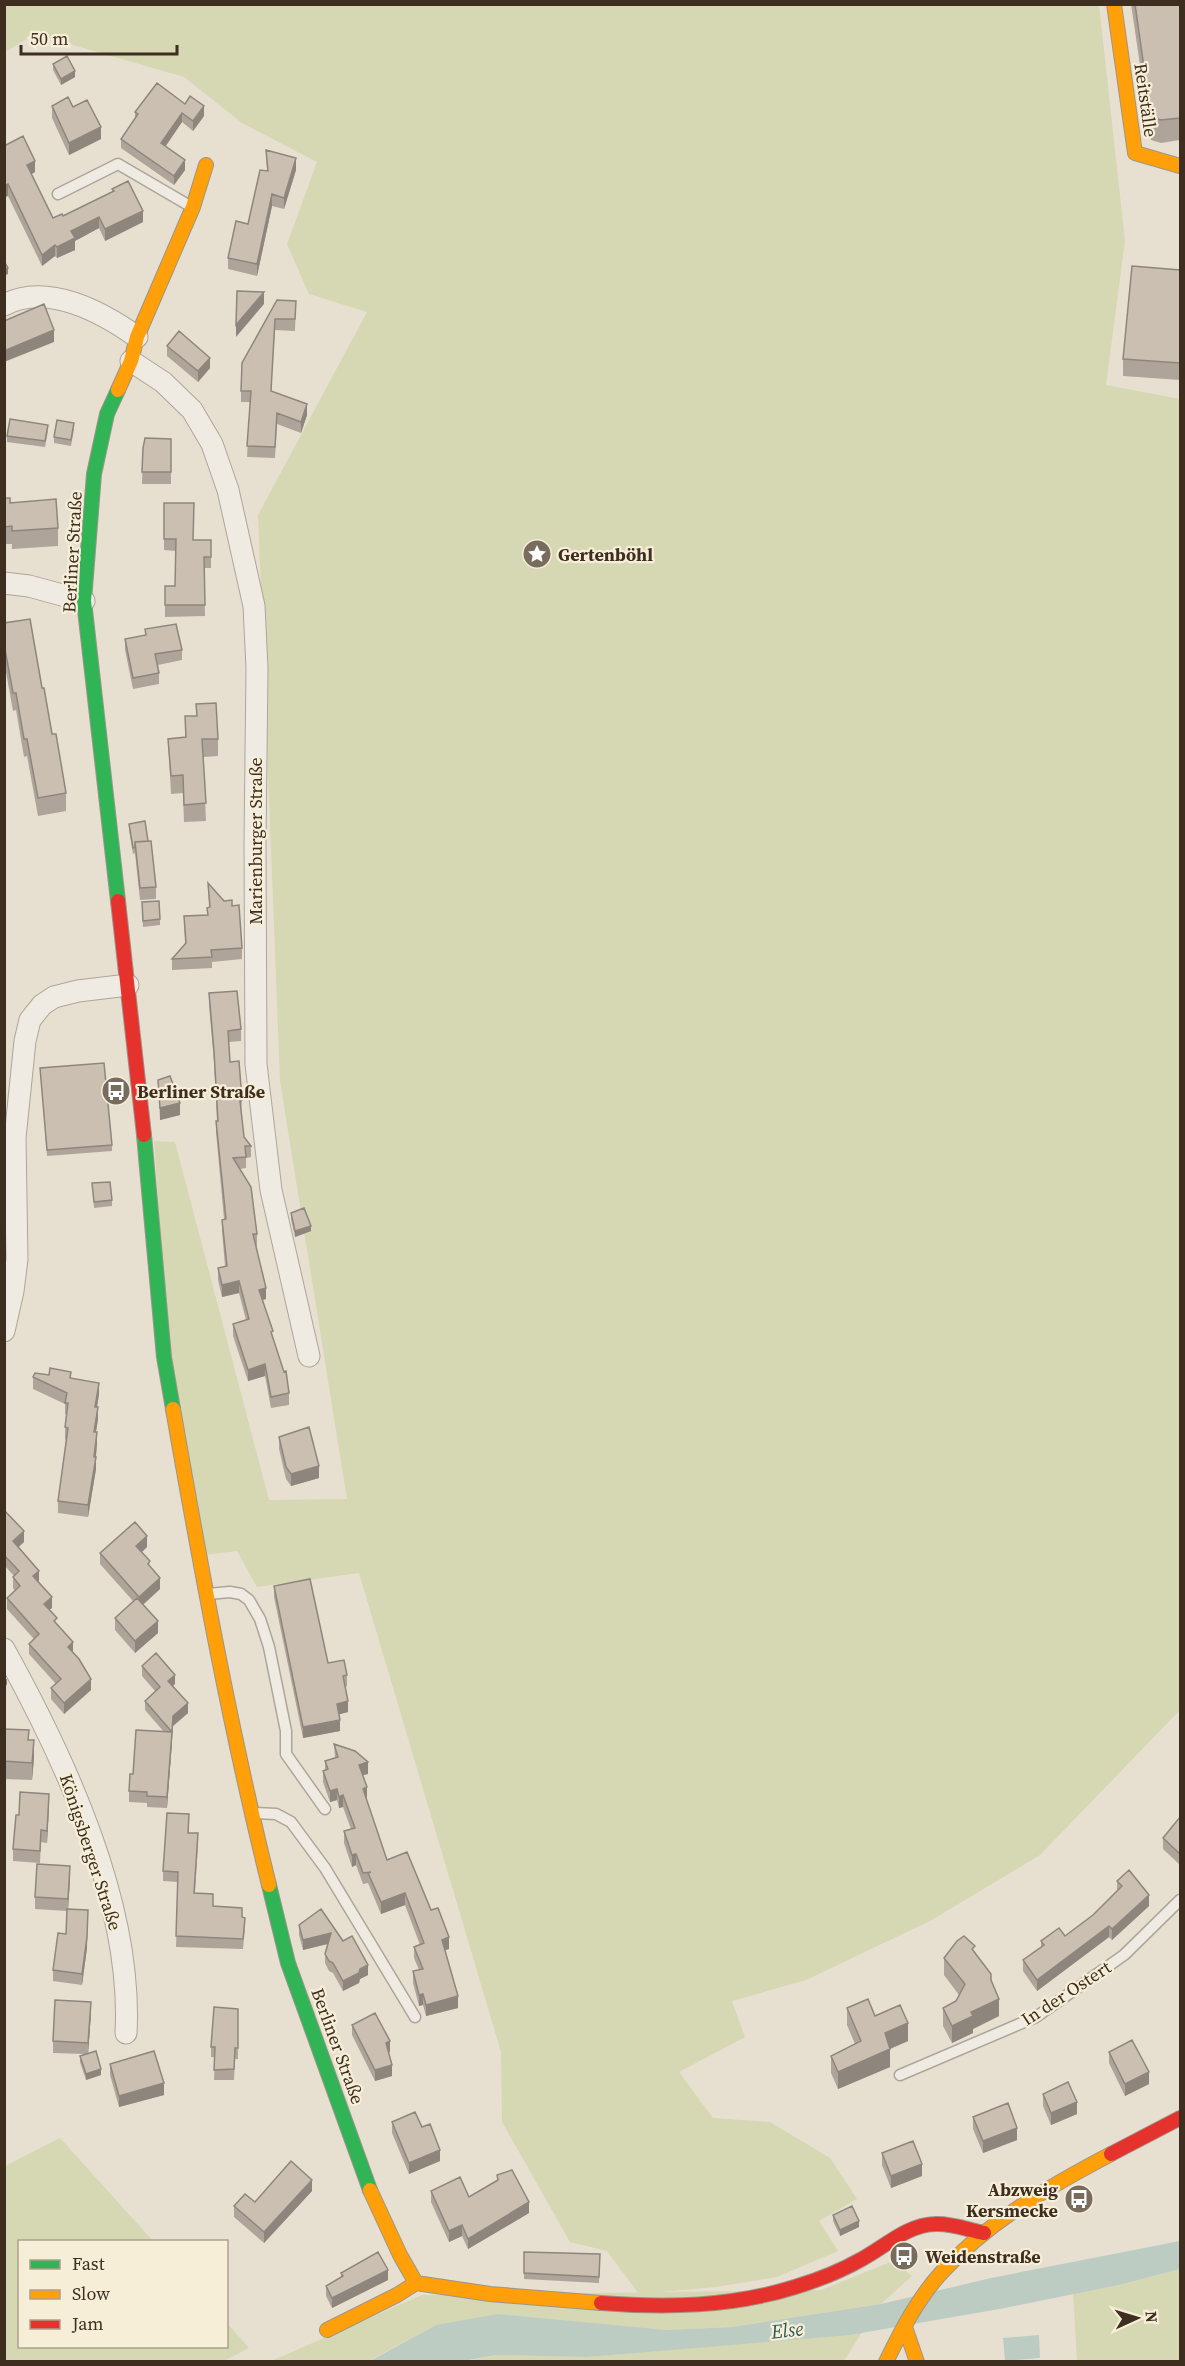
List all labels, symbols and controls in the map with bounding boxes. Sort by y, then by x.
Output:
scale bar [21,18,177,56]
text: 50 m [30,26,68,51]
street label: Reitställe [1128,61,1164,139]
street label: Berliner Straße [56,491,88,613]
place icon: Gertenböhl [521,538,553,570]
place label: Gertenböhl [558,542,653,567]
street label: Marienburger Straße [243,757,268,925]
bus stop icon: Berliner Straße [100,1075,132,1107]
place label: Berliner Straße [137,1079,265,1104]
street label: Königsberger Straße [54,1771,128,1933]
street label: In der Ostert [1016,1955,1116,2031]
street label: Berliner Straße [305,1984,371,2108]
place label: Abzweig Kersmecke [966,2177,1058,2223]
bus stop icon: Abzweig Kersmecke [1063,2183,1095,2215]
legend [18,2240,228,2348]
bus stop icon: Weidenstraße [888,2240,920,2272]
place label: Weidenstraße [925,2244,1041,2269]
text: Fast [72,2251,105,2276]
text: Slow [72,2281,110,2306]
north arrow [1107,2288,1167,2348]
text: N [1141,2310,1163,2324]
text: Jam [71,2311,104,2336]
water label: Else [768,2314,805,2346]

